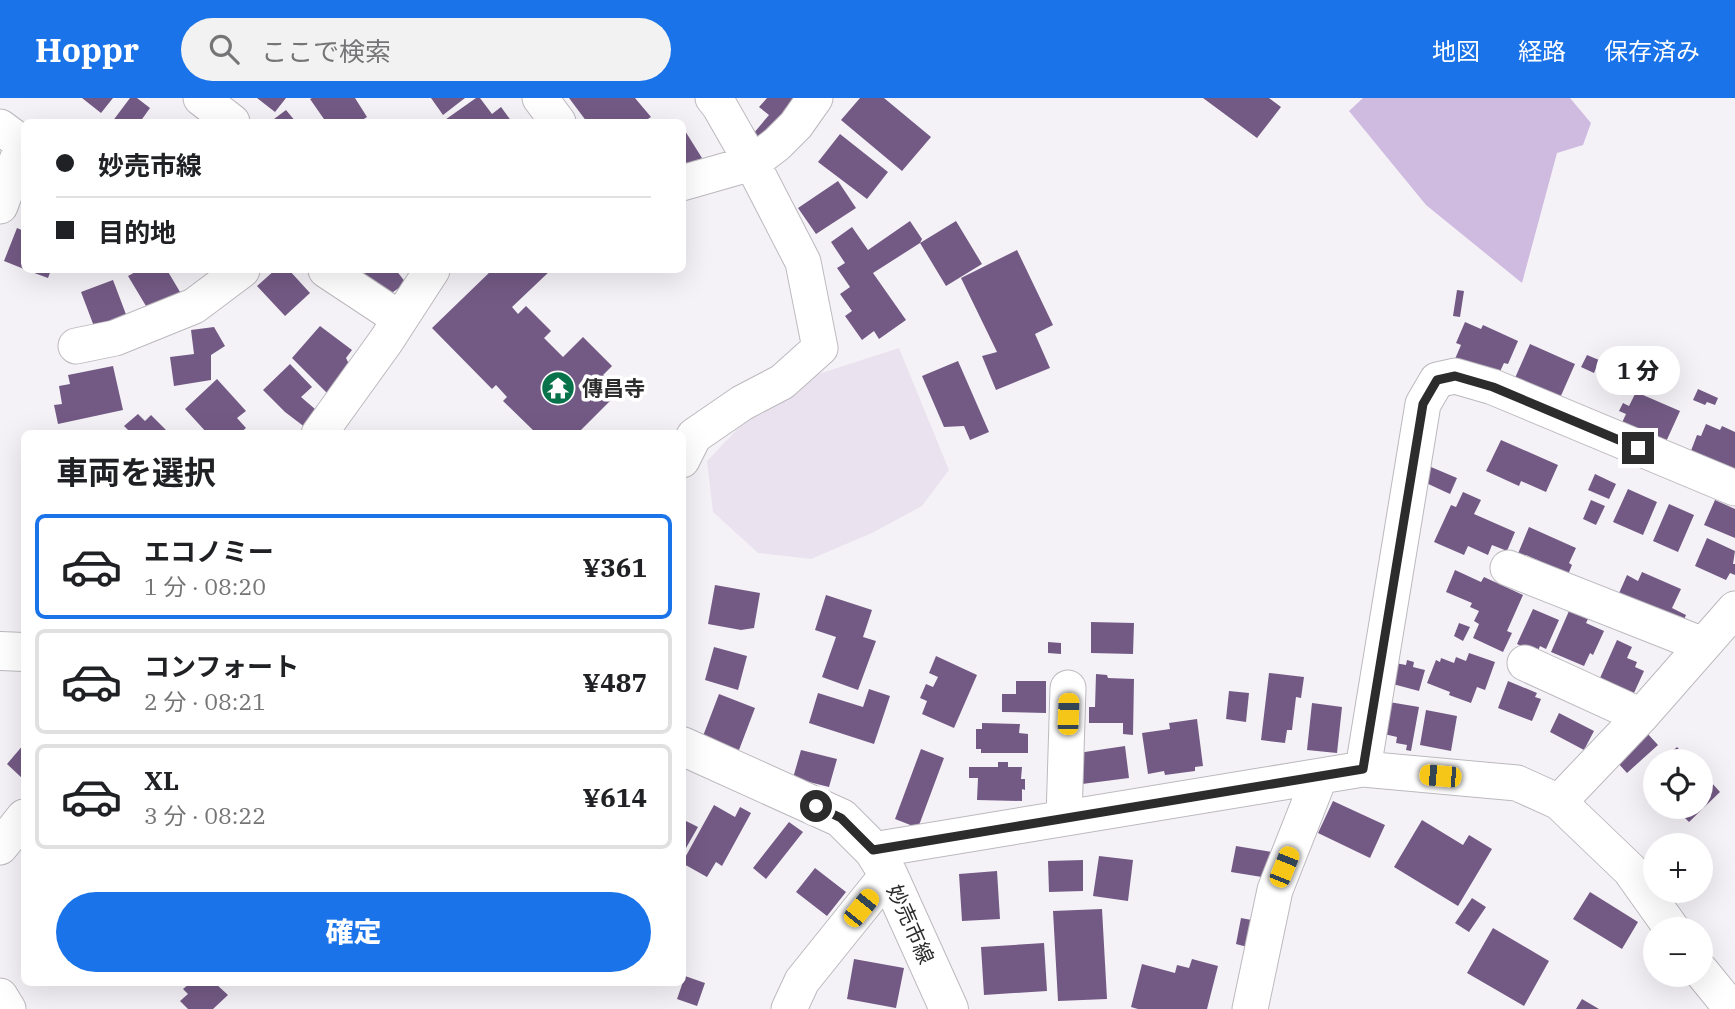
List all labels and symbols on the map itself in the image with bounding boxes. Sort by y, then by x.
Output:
callout: 1 分 [1596,346,1680,396]
temple icon: 傳昌寺 [539,369,577,407]
place label: 傳昌寺 [582,374,645,402]
route end [1622,432,1654,464]
car [1057,693,1080,735]
car [1419,764,1462,788]
route start [800,790,832,822]
car [1267,844,1302,890]
street label: 妙売市線 [881,880,941,968]
car [840,885,883,931]

